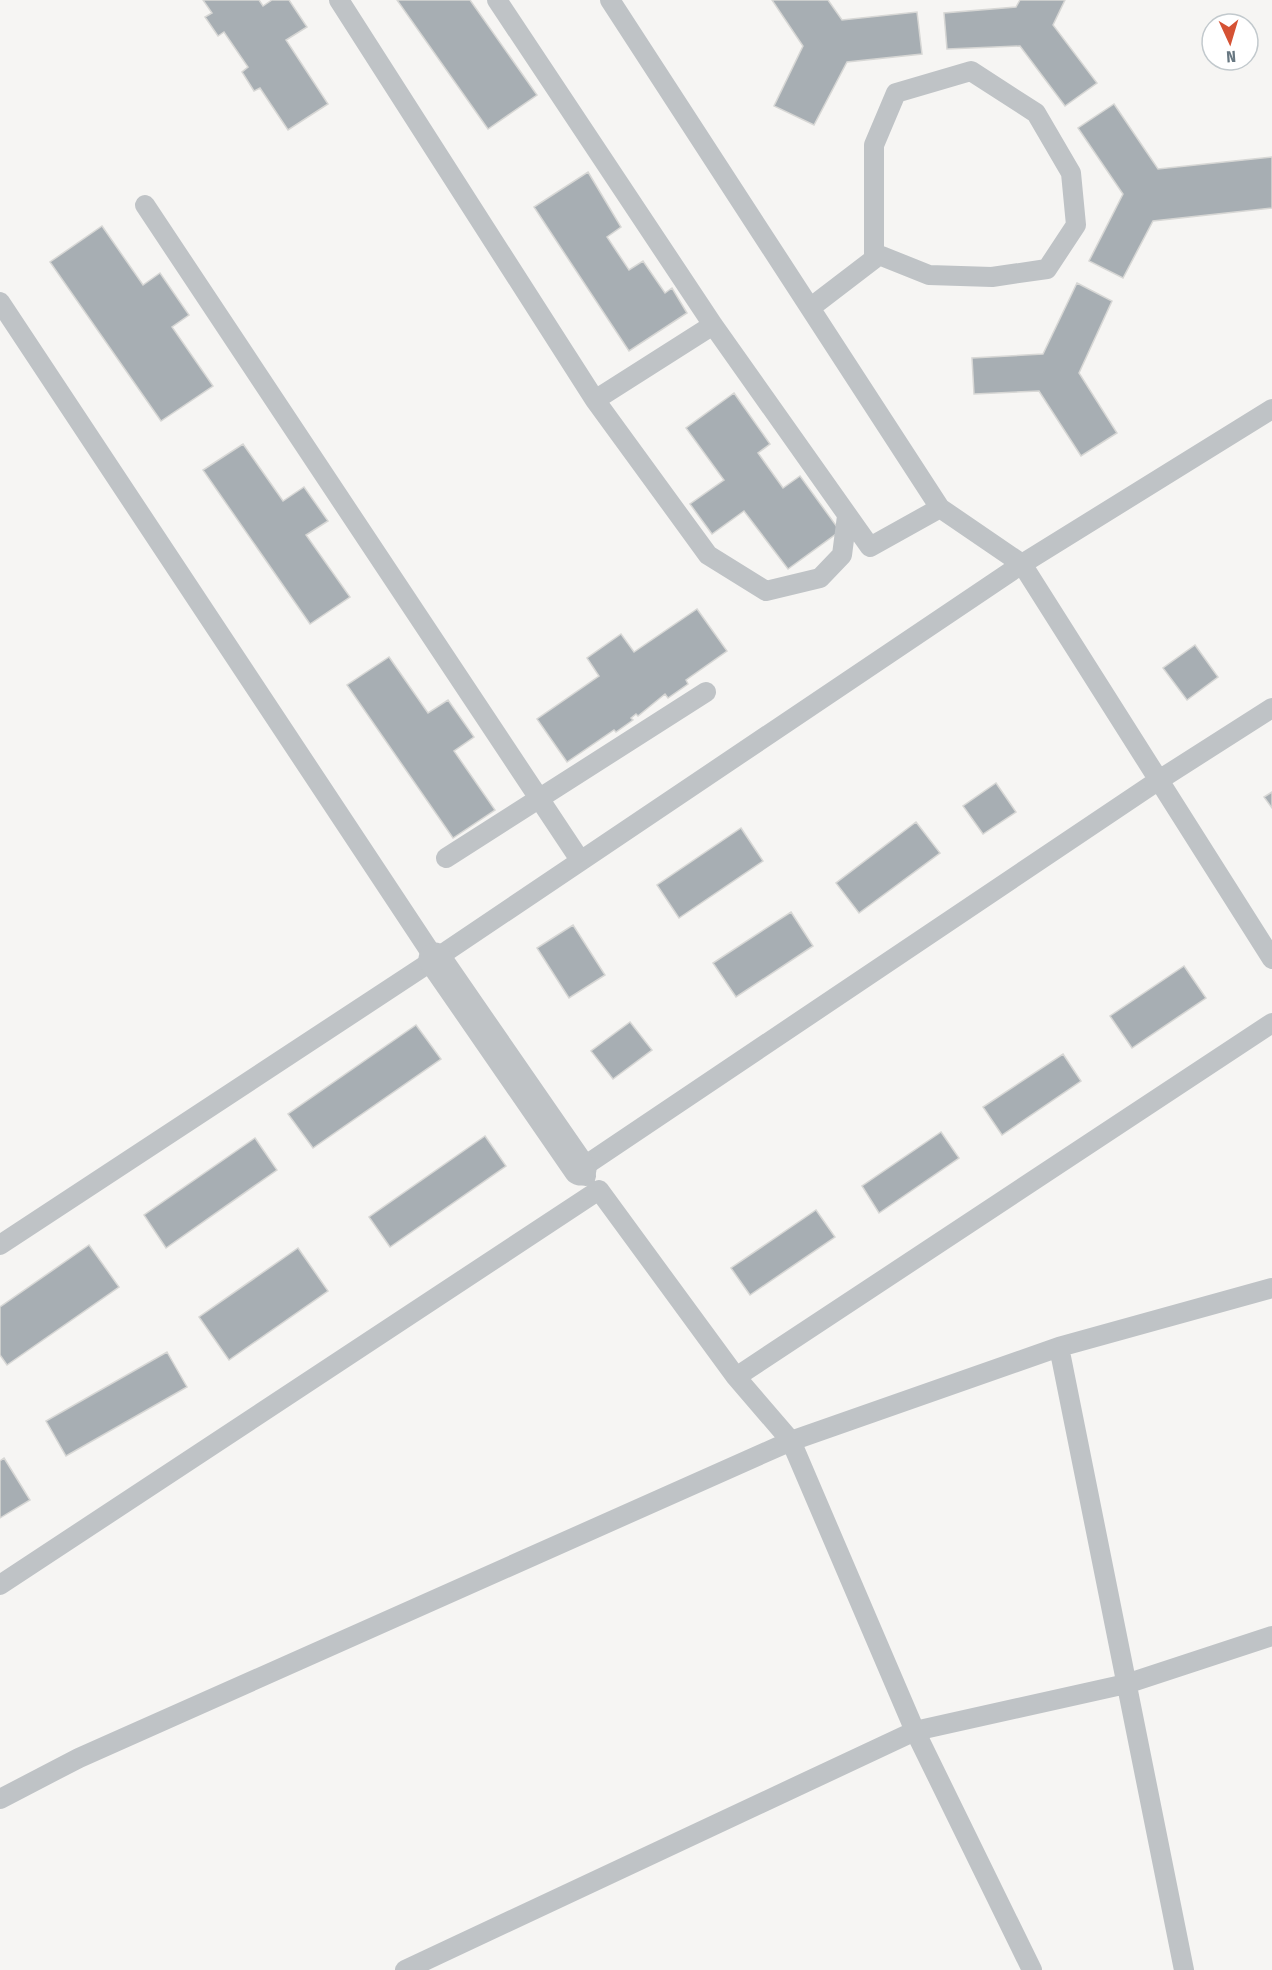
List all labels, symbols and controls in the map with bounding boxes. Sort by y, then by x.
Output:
north arrow [1200,12,1260,72]
text: N [1226,47,1236,66]

